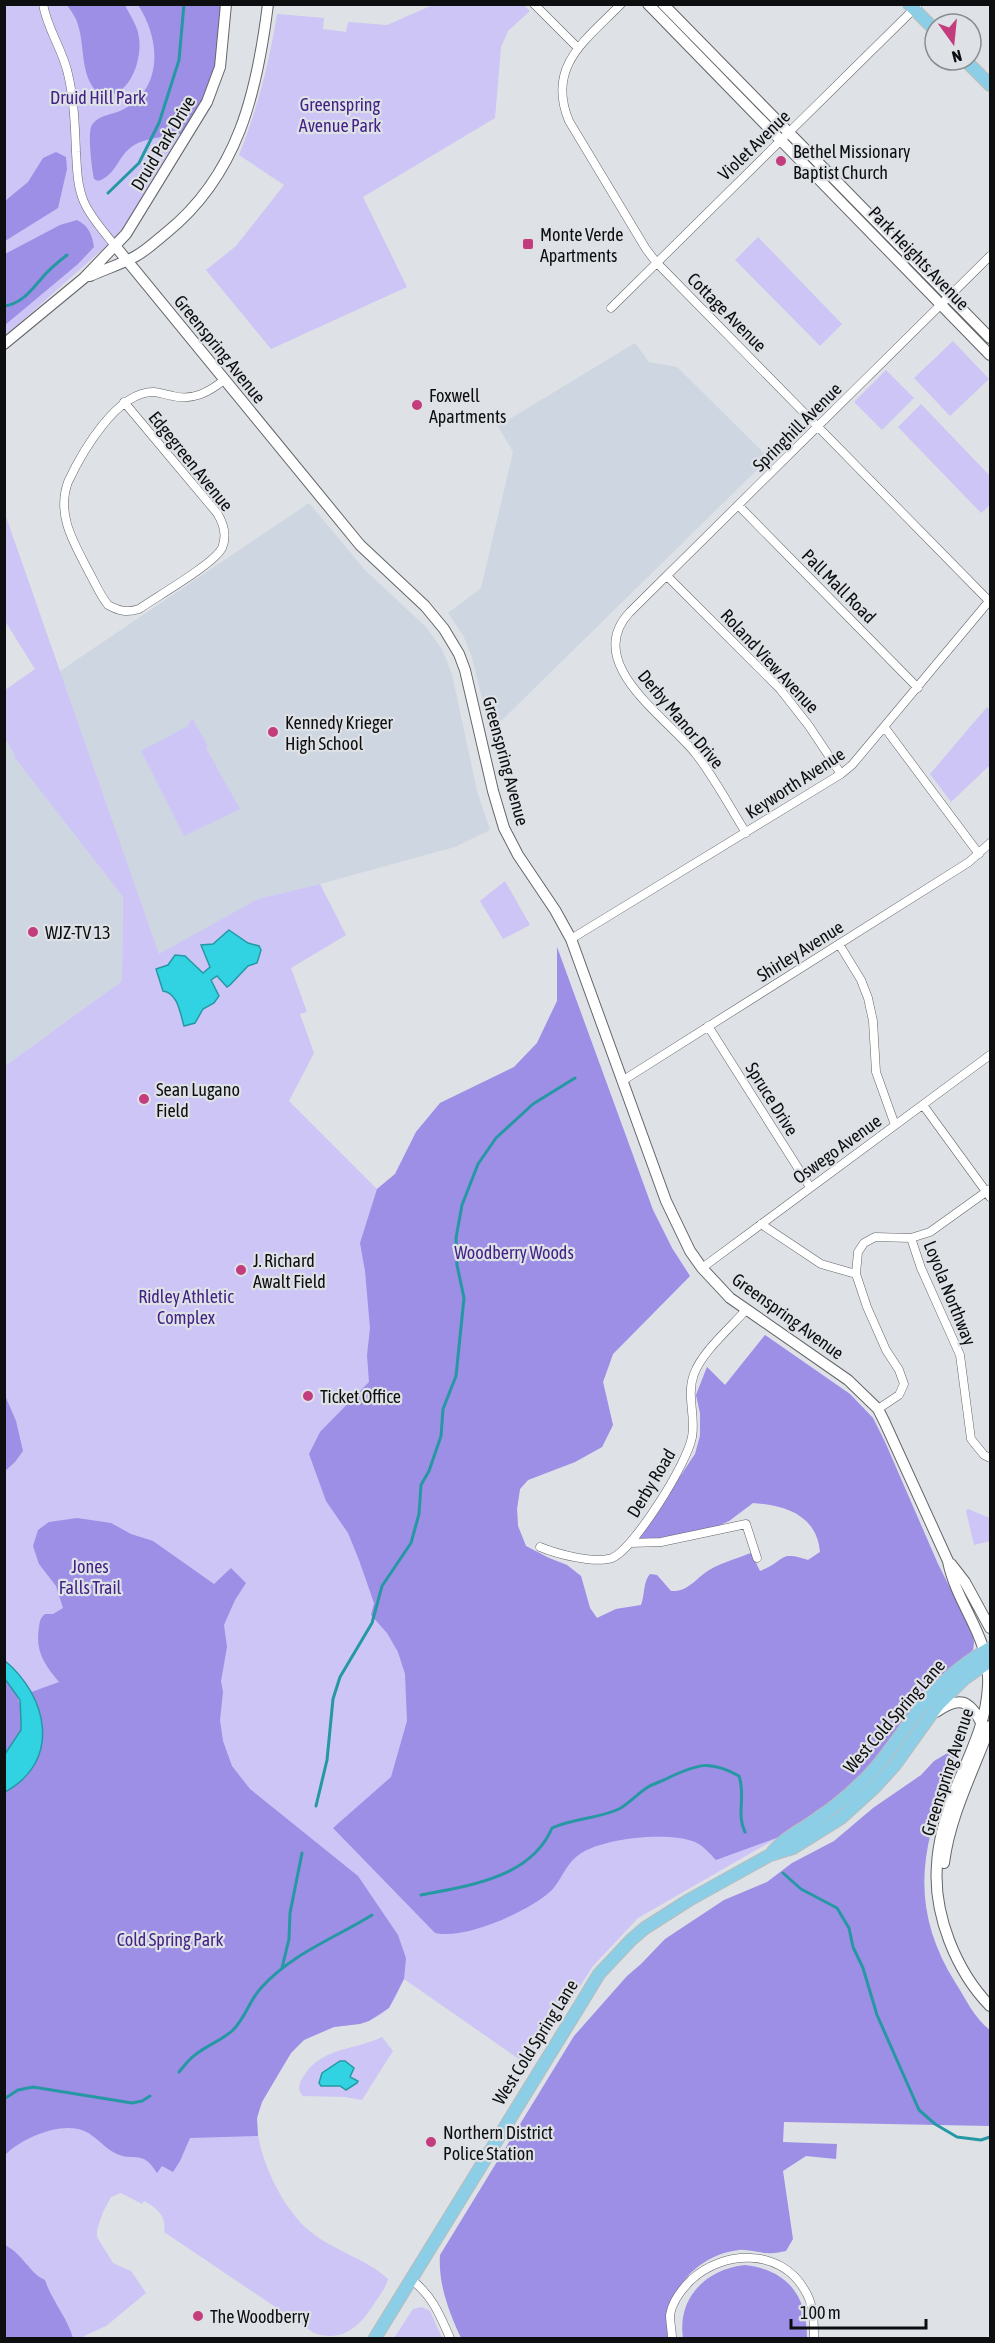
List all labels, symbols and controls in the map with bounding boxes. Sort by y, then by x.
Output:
north arrow [923,12,983,72]
text: N [950,47,964,66]
park label: Druid Hill Park [50,87,146,108]
street label: Druid Park Drive [127,92,199,194]
park label: Greenspring Avenue Park [299,94,381,136]
street label: Violet Avenue [714,106,794,184]
place label: Bethel Missionary Baptist Church [793,141,910,183]
marker: Bethel Missionary Baptist Church [774,154,788,168]
street label: Park Heights Avenue [864,202,974,314]
place label: Monte Verde Apartments [540,224,623,266]
marker: Monte Verde Apartments [521,237,535,251]
street label: Cottage Avenue [683,268,771,356]
street label: Greenspring Avenue [170,291,270,407]
street label: Springhill Avenue [748,378,846,476]
place label: Foxwell Apartments [429,385,506,427]
marker: Foxwell Apartments [410,398,424,412]
street label: Edgegreen Avenue [144,407,238,515]
street label: Pall Mall Road [798,545,880,627]
street label: Roland View Avenue [717,605,823,717]
street label: Derby Manor Drive [634,665,728,773]
street label: Greenspring Avenue [479,694,533,828]
place label: Kennedy Krieger High School [285,712,394,754]
marker: Kennedy Krieger High School [266,725,280,739]
street label: Keyworth Avenue [741,743,849,823]
street label: Shirley Avenue [753,916,847,986]
place label: WJZ-TV 13 [45,922,111,943]
marker: WJZ-TV 13 [26,925,40,939]
street label: Spruce Drive [741,1059,803,1139]
place label: Sean Lugano Field [156,1079,240,1121]
marker: Sean Lugano Field [137,1092,151,1106]
street label: Oswego Avenue [789,1110,885,1188]
street label: Loyola Northway [919,1238,981,1348]
park label: Woodberry Woods [454,1242,574,1263]
place label: J. Richard Awalt Field [253,1250,326,1292]
marker: J. Richard Awalt Field [234,1263,248,1277]
street label: Greenspring Avenue [728,1268,848,1364]
park label: Ridley Athletic Complex [138,1286,234,1328]
place label: Ticket Office [320,1386,401,1407]
marker: Ticket Office [301,1389,315,1403]
street label: Derby Road [622,1445,680,1521]
park label: Jones Falls Trail [59,1556,122,1598]
street label: West Cold Spring Lane [839,1655,949,1777]
street label: Greenspring Avenue [916,1706,978,1838]
park label: Cold Spring Park [117,1929,223,1950]
street label: West Cold Spring Lane [488,1976,582,2108]
place label: Northern District Police Station [443,2122,553,2164]
marker: Northern District Police Station [424,2135,438,2149]
scale bar [791,2292,926,2330]
text: 100 m [800,2302,841,2323]
place label: The Woodberry [210,2306,310,2327]
marker: The Woodberry [191,2309,205,2323]

